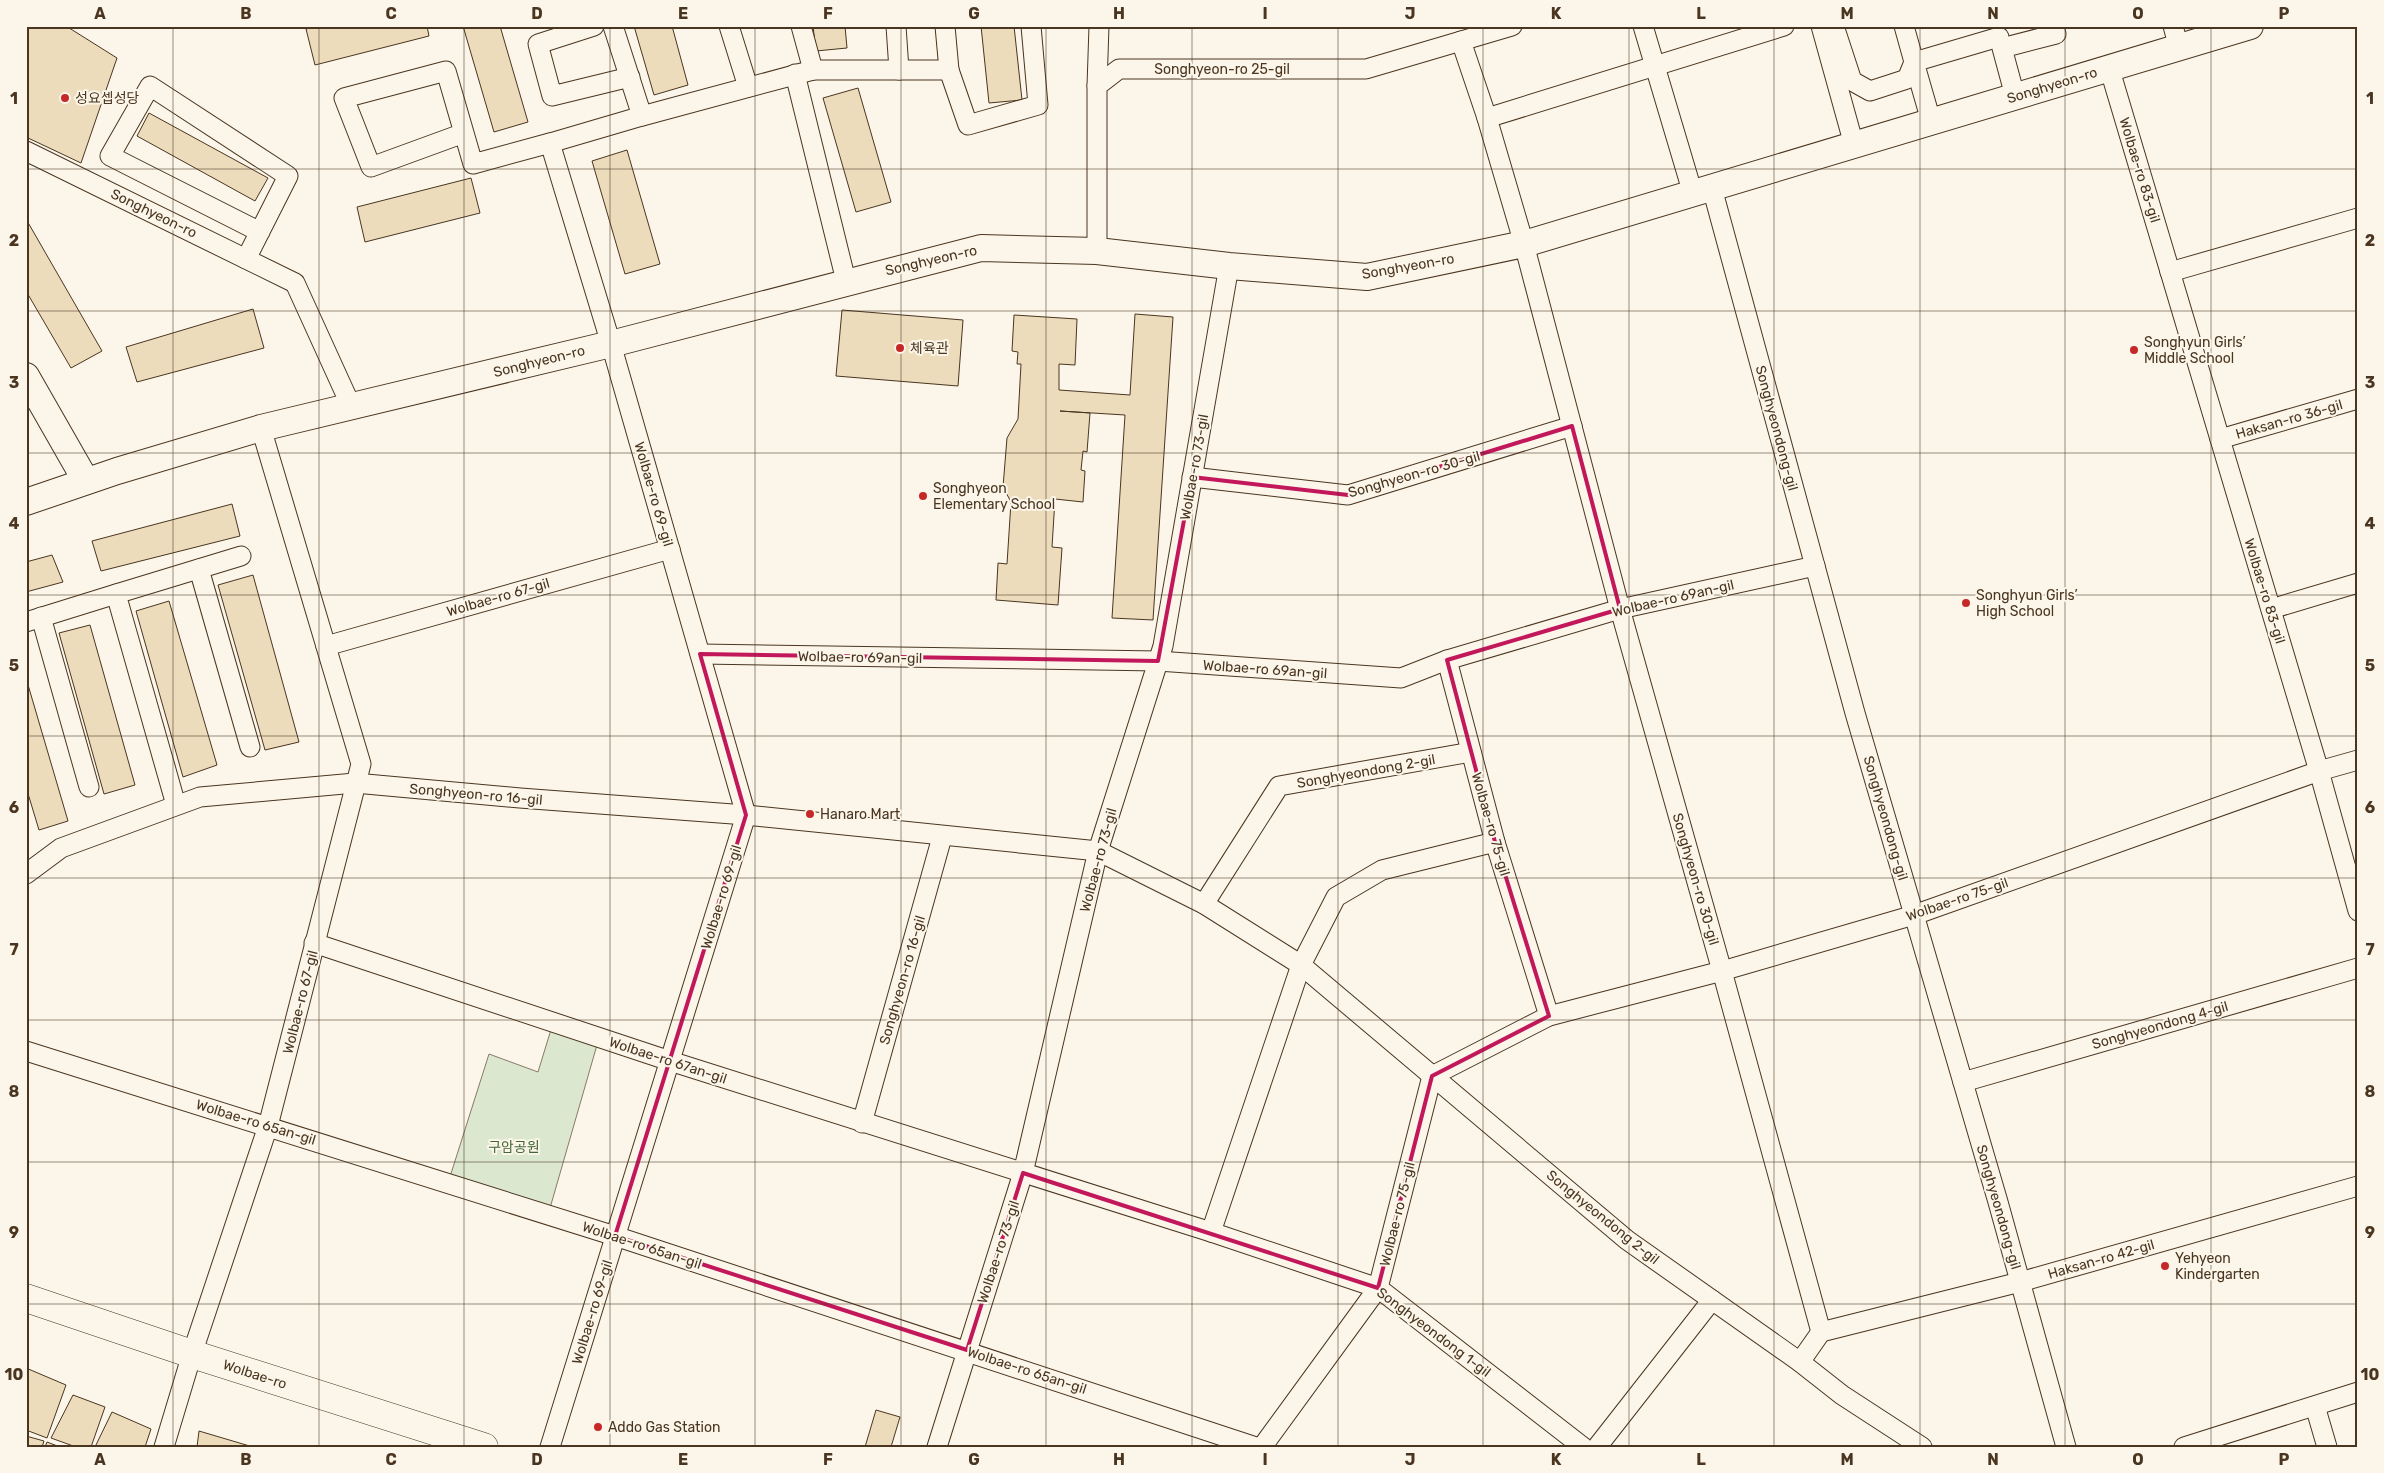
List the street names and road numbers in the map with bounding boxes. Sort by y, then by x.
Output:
street label: Songhyeon-ro 25-gil [1154,61,1290,78]
street label: Songhyeon-ro [2005,64,2099,107]
street label: Wolbae-ro 83-gil [2115,116,2164,225]
street label: Songhyeon-ro [108,185,200,242]
street label: Songhyeon-ro [884,242,979,279]
street label: Songhyeon-ro [1360,250,1456,283]
street label: Songhyeon-ro [492,342,587,381]
street label: Songhyeondong-gil [1752,364,1801,493]
street label: Haksan-ro 36-gil [2234,396,2345,443]
street label: Wolbae-ro 73-gil [1177,413,1212,521]
street label: Wolbae-ro 69-gil [630,440,677,548]
street label: Songhyeon-ro 30-gil [1346,448,1482,501]
street label: Wolbae-ro 83-gil [2240,537,2289,646]
street label: Wolbae-ro 67-gil [445,575,552,620]
street label: Wolbae-ro 69an-gil [1611,576,1736,621]
street label: Wolbae-ro 69an-gil [798,648,922,667]
street label: Wolbae-ro 69an-gil [1202,657,1328,682]
street label: Songhyeondong 2-gil [1296,751,1437,792]
street label: Songhyeondong-gil [1860,754,1911,882]
street label: Wolbae-ro 75-gil [1468,770,1513,878]
street label: Songhyeon-ro 16-gil [409,780,543,809]
street label: Wolbae-ro 73-gil [1076,806,1121,914]
street label: Songhyeon-ro 30-gil [1669,811,1722,947]
street label: Wolbae-ro 69-gil [698,843,745,951]
street label: Wolbae-ro 75-gil [1904,874,2011,925]
street label: Songhyeon-ro 16-gil [876,914,929,1047]
street label: Wolbae-ro 67-gil [279,948,322,1056]
street label: Songhyeondong 4-gil [2090,998,2230,1053]
street label: Wolbae-ro 67an-gil [607,1033,729,1088]
street label: Wolbae-ro 65an-gil [194,1096,318,1149]
street label: Songhyeondong-gil [1973,1143,2024,1271]
street label: Wolbae-ro 75-gil [1376,1160,1419,1268]
street label: Songhyeondong 2-gil [1543,1167,1663,1268]
street label: Wolbae-ro 73-gil [974,1199,1023,1306]
street label: Wolbae-ro 65an-gil [580,1218,704,1273]
street label: Haksan-ro 42-gil [2046,1236,2156,1283]
street label: Wolbae-ro 69-gil [569,1258,616,1366]
street label: Songhyeondong 1-gil [1373,1284,1494,1381]
street label: Wolbae-ro 65an-gil [965,1343,1089,1398]
street label: Wolbae-ro [221,1356,289,1393]

